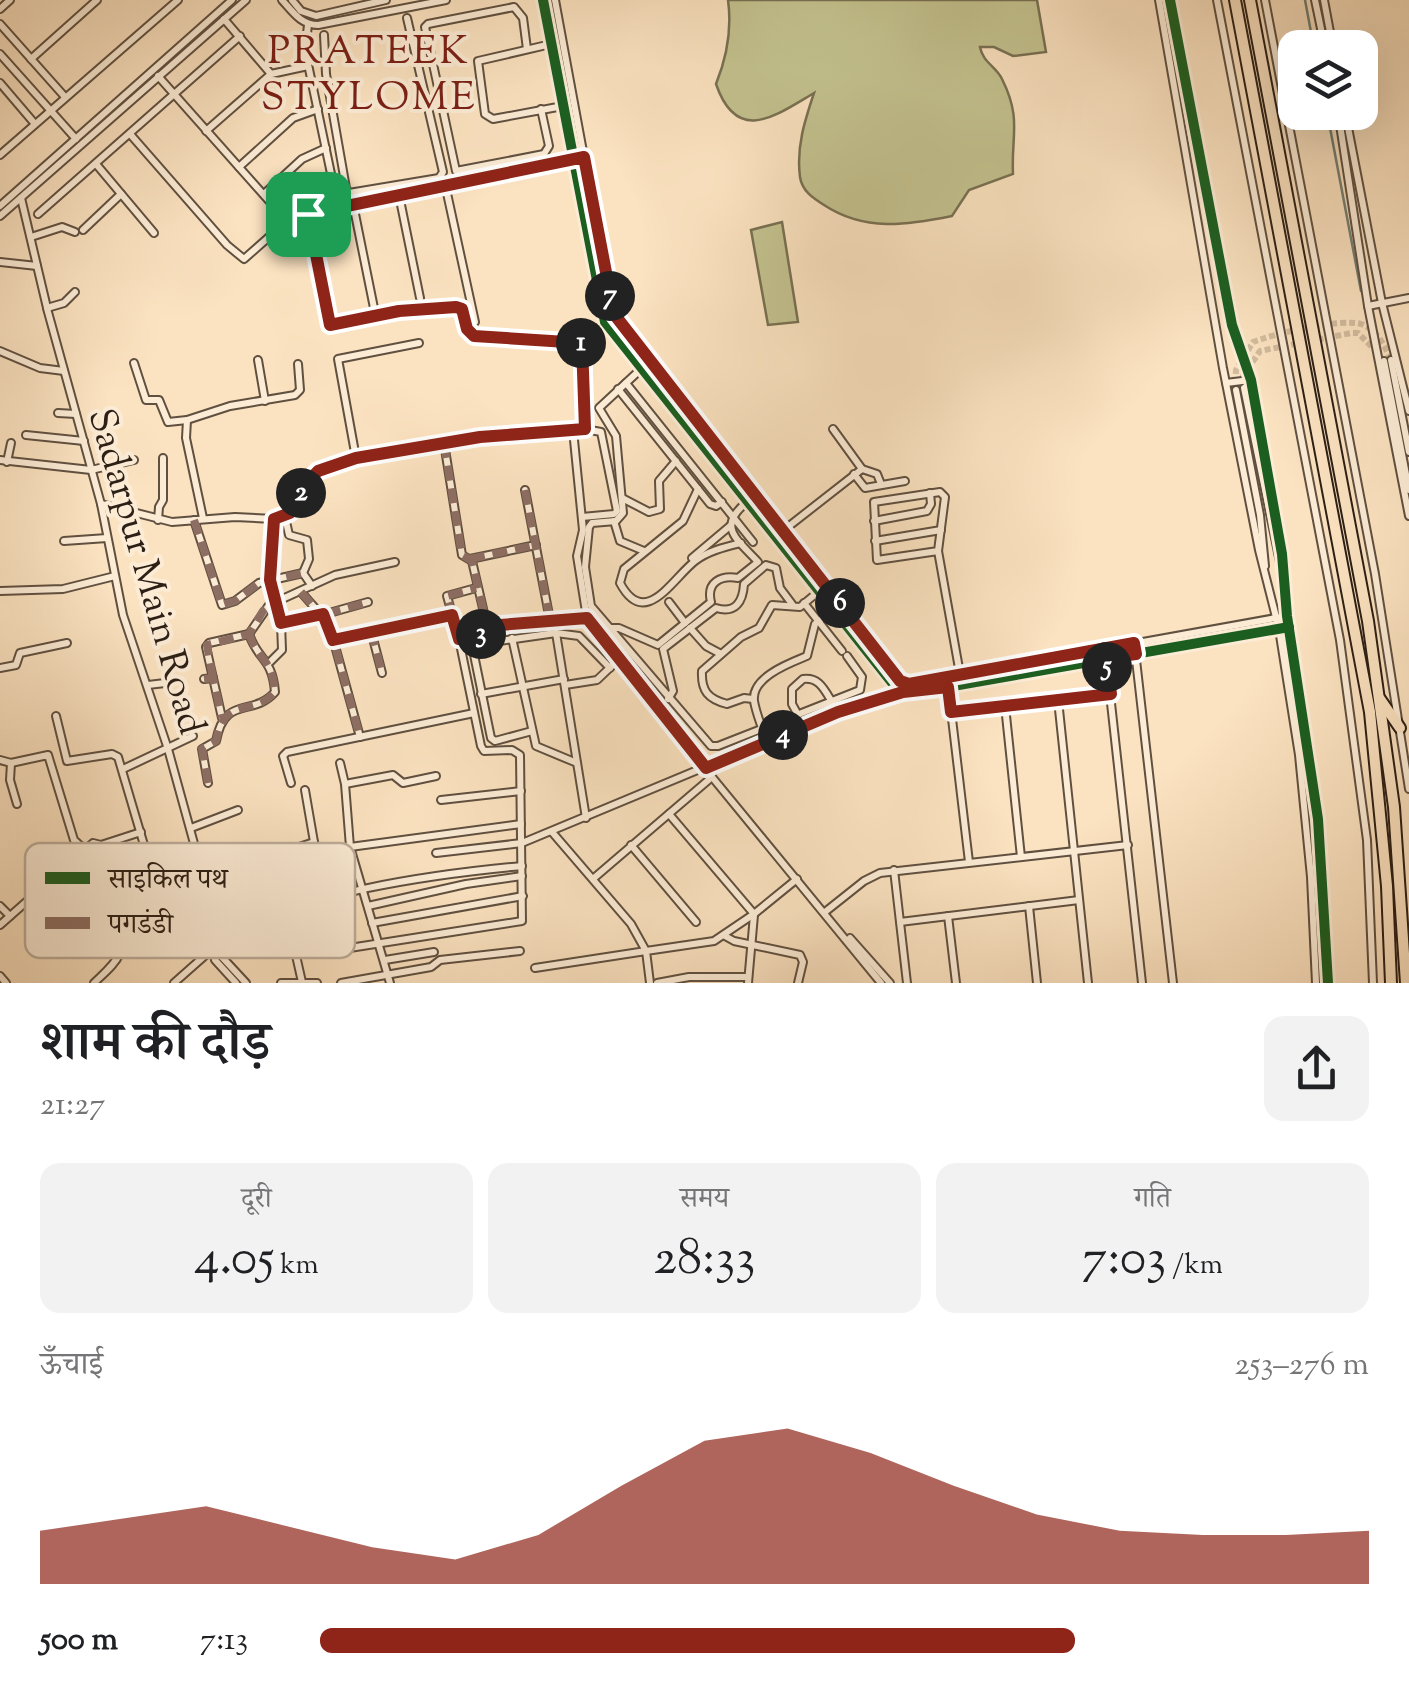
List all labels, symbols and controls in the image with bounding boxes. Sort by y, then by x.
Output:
district label: PRATEEK STYLOME [261,25,477,128]
map controls [1278,30,1378,130]
button: layers [1278,30,1378,130]
pin [266,172,351,257]
icon: arrive [281,187,336,242]
pin: 7 [585,271,635,321]
text: 7 [603,276,617,316]
pin: 1 [556,318,606,368]
text: 1 [576,323,586,363]
street label: Sadarpur Main Road [72,403,217,741]
pin: 2 [276,468,326,518]
text: 2 [294,473,308,513]
pin: 6 [815,578,865,628]
text: 6 [833,583,847,623]
pin: 3 [456,609,506,659]
text: 3 [475,614,487,654]
pin: 5 [1082,642,1132,692]
text: 5 [1102,647,1112,687]
pin: 4 [758,710,808,760]
text: 4 [776,715,790,755]
legend [25,843,355,958]
text: साइकिल पथ [106,861,229,901]
text: पगडंडी [106,906,175,946]
text: शाम की दौड़ [40,1006,271,1085]
button: share [1264,1016,1369,1121]
text: 21:27 [40,1083,105,1129]
text: दूरी [241,1180,272,1220]
text: समय [680,1180,729,1220]
text: गति [1134,1180,1171,1220]
text: 4.05 [194,1225,274,1297]
text: 28:33 [654,1225,755,1297]
text: 7:03 [1082,1225,1166,1297]
text: km [274,1246,319,1286]
text: /km [1166,1246,1223,1286]
text: ऊँचाई [40,1343,103,1389]
text: 253–276 m [1235,1343,1369,1389]
text: 500 m [40,1618,118,1664]
text: 7:13 [200,1618,248,1664]

